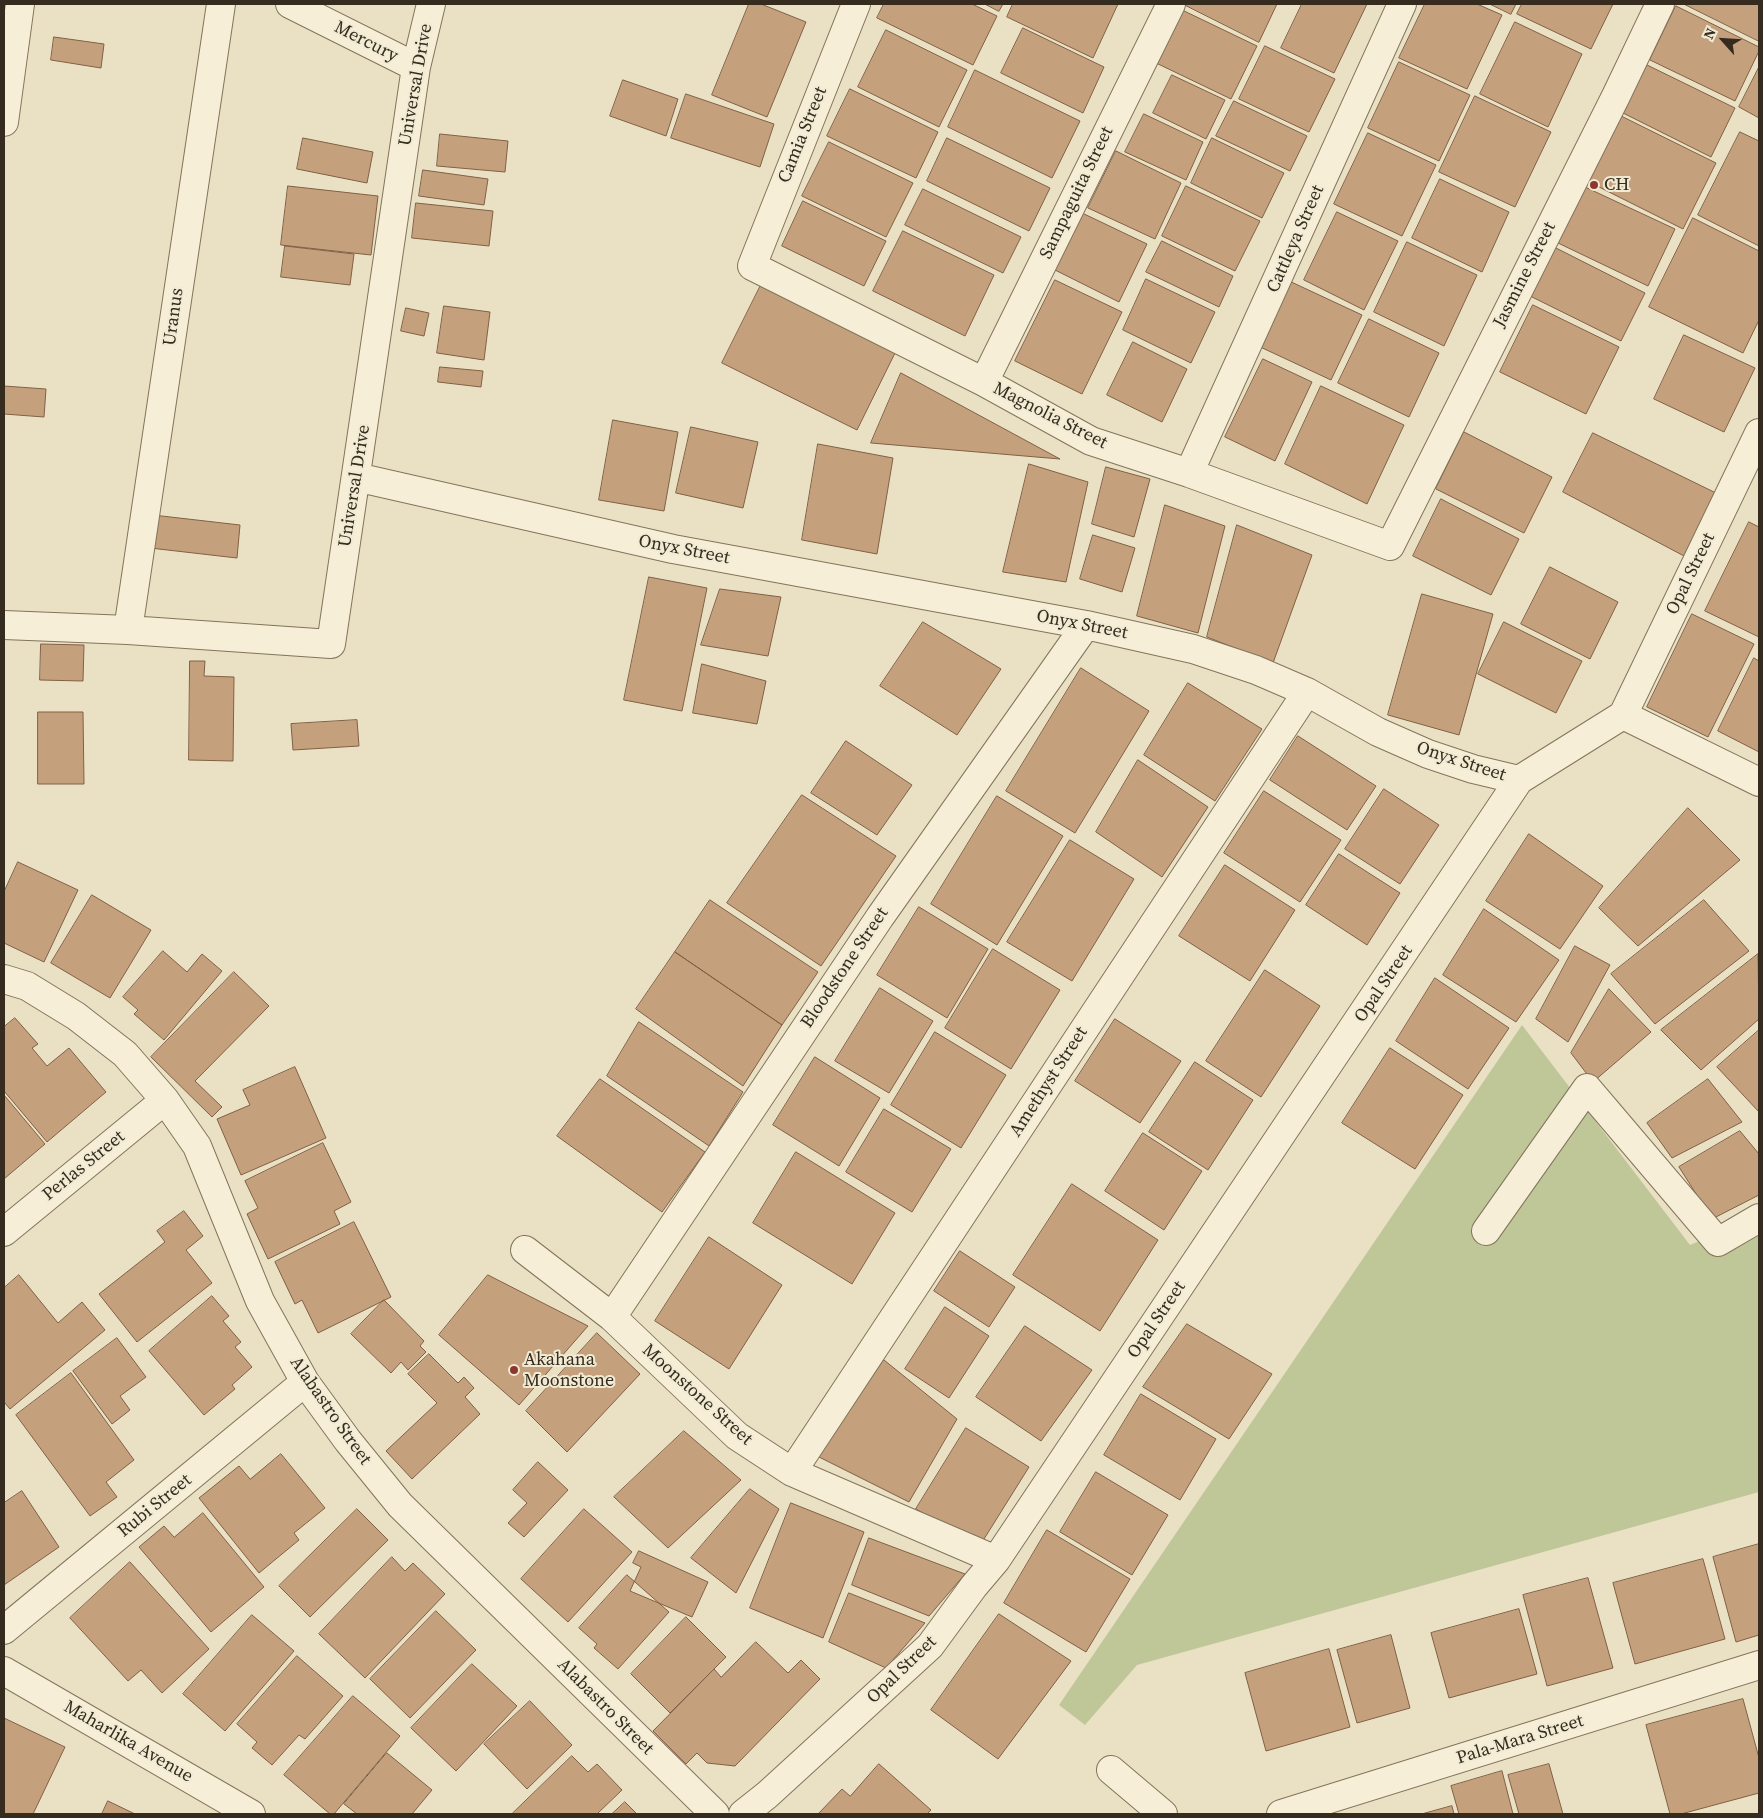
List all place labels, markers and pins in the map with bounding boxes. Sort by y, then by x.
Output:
place label: CH [1604,174,1630,196]
marker: CH [1588,179,1600,191]
place label: Akahana Moonstone [524,1349,614,1392]
marker: Akahana Moonstone [508,1364,520,1376]

